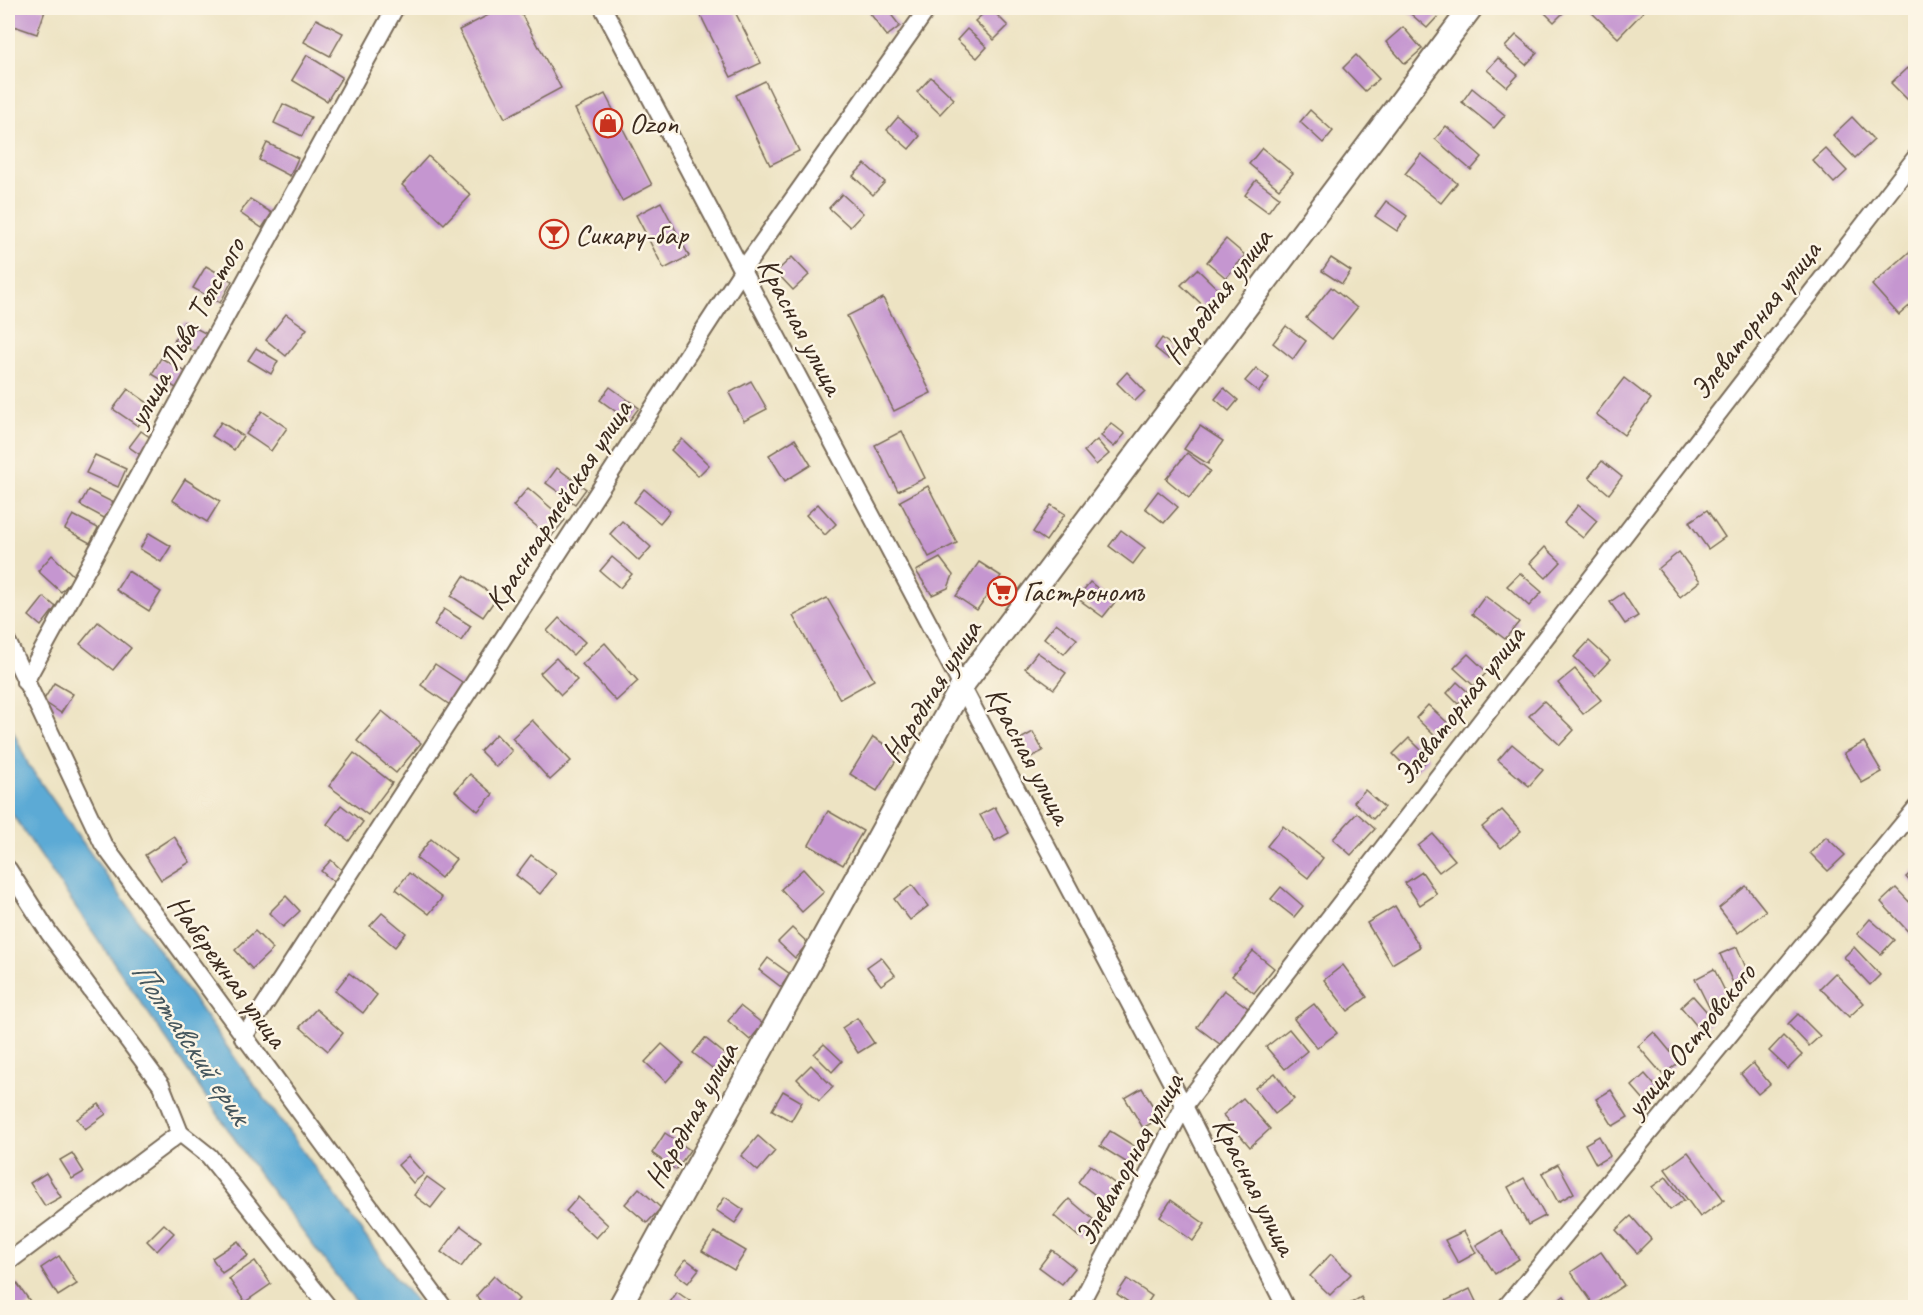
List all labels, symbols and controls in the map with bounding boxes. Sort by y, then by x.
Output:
place label: Ozon [629,104,679,142]
shop icon: Ozon [592,107,624,139]
place label: Сикару-бар [575,215,689,253]
bar icon: Сикару-бар [538,218,570,250]
street label: Народная улица [1154,219,1282,372]
street label: улица Льва Толстого [117,230,254,435]
street label: Элеваторная улица [1681,231,1830,407]
street label: Красная улица [749,251,854,403]
street label: Красноармейская улица [476,391,641,617]
place label: Гастрономъ [1023,572,1146,610]
supermarket icon: Гастрономъ [986,575,1018,607]
street label: Народная улица [872,611,991,769]
street label: Элеваторная улица [1385,616,1534,792]
street label: Красная улица [977,680,1082,832]
street label: Набережная улица [160,887,297,1057]
water label: Полтавский ерик [122,953,264,1136]
street label: улица Островского [1615,954,1765,1127]
street label: Народная улица [635,1034,747,1194]
street label: Элеваторная улица [1066,1064,1193,1252]
street label: Красная улица [1204,1111,1307,1264]

